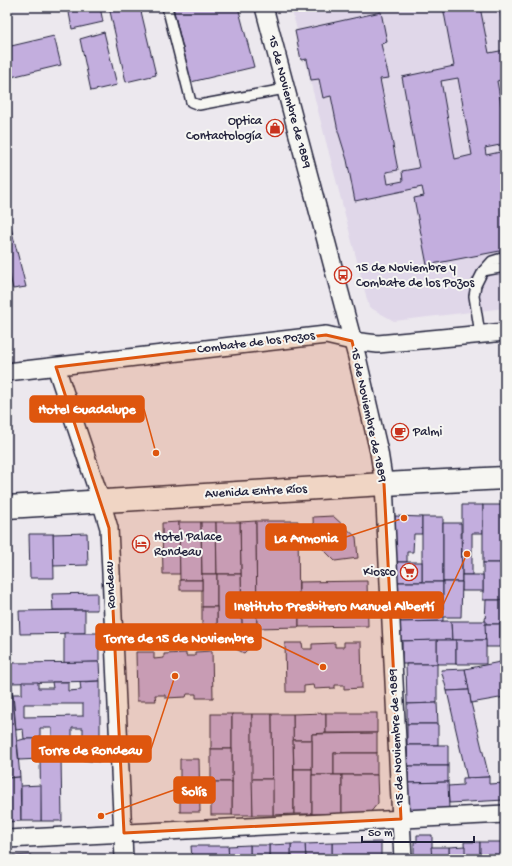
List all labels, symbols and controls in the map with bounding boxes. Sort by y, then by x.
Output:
street label: 15 de Noviembre de 1889 [264,33,314,171]
place label: Optica Contactología [186,114,263,144]
shop icon: Optica Contactología [265,118,285,138]
place label: 15 de Noviembre y Combate de los Pozos [355,261,475,291]
bus stop icon: 15 de Noviembre y Combate de los Pozos [333,265,353,285]
street label: Combate de los Pozos [196,328,317,358]
street label: 15 de Noviembre de 1889 [346,345,390,484]
callout: Hotel Guadalupe [30,396,144,422]
text: Hotel Guadalupe [38,402,137,419]
cafe icon: Palmi [390,422,410,442]
place label: Palmi [412,425,442,440]
street label: Avenida Entre Ríos [205,482,309,502]
callout: La Armonia [266,524,346,550]
place label: Hotel Palace Rondeau [154,530,222,560]
text: La Armonia [274,531,339,548]
hotel icon: Hotel Palace Rondeau [131,534,151,554]
street label: Rondeau [102,561,120,609]
supermarket icon: Kiosco [399,562,419,582]
place label: Kiosco [363,565,396,580]
callout: Instituto Presbitero Manuel Albertí [226,592,443,618]
text: Instituto Presbitero Manuel Albertí [234,599,435,616]
callout: Torre de 15 de Noviembre [96,624,261,650]
text: Torre de 15 de Noviembre [103,631,254,648]
street label: 15 de Noviembre de 1889 [386,668,408,807]
callout: Torre de Rondeau [32,736,151,762]
text: Torre de Rondeau [39,743,143,760]
callout: Solís [174,777,215,803]
text: Solís [181,784,207,801]
scale bar [362,818,474,844]
text: 50 m [368,827,393,841]

